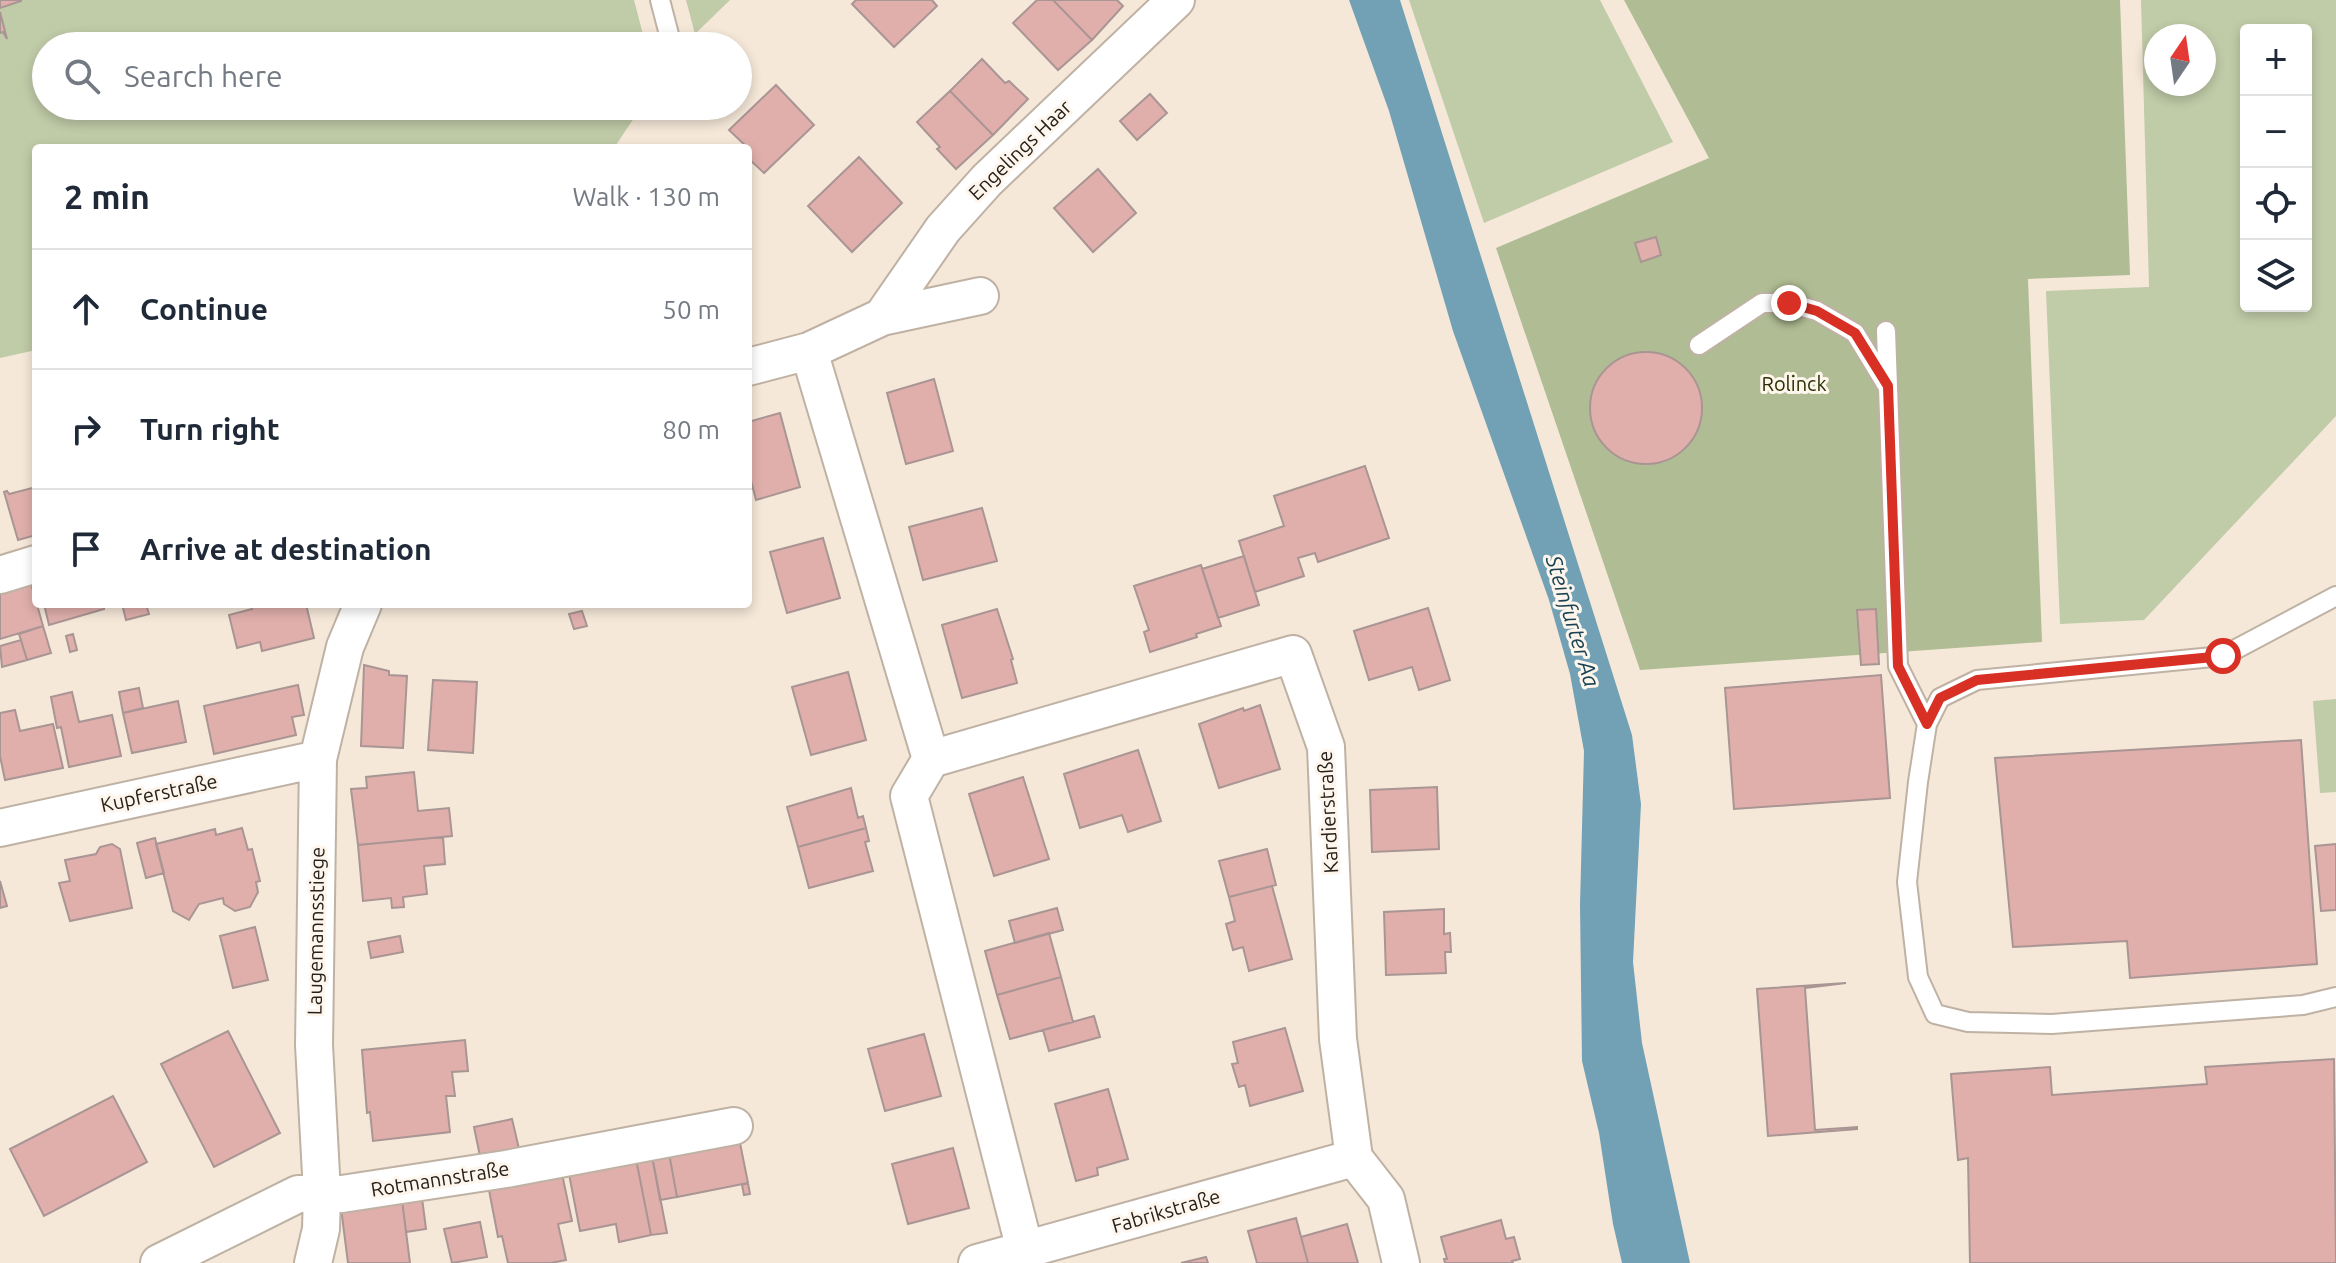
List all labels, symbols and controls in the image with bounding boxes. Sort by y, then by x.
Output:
north arrow [2144,24,2216,96]
map controls [2240,24,2312,312]
button: + [2240,24,2312,96]
search box [32,32,752,120]
icon: search [60,54,104,98]
text: Search here [124,59,283,93]
street label: Engelings Haar [964,95,1076,204]
button: − [2240,96,2312,168]
button: locate [2240,168,2312,240]
text: 2 min [64,177,150,215]
text: Walk · 130 m [572,182,720,211]
button: layers [2240,240,2312,312]
route end [1771,285,1807,321]
icon: ahead [64,287,108,331]
text: Continue [140,292,268,326]
text: 50 m [662,295,720,324]
park label: Rolinck [1761,372,1827,395]
icon: right [64,407,108,451]
text: Turn right [140,412,280,446]
text: 80 m [662,415,720,444]
icon: arrive [64,527,108,571]
text: Arrive at destination [140,532,432,566]
water label: Steinfurter Aa [1540,551,1605,690]
route start [2205,638,2241,674]
street label: Kardierstraße [1313,750,1342,874]
street label: Kupferstraße [98,769,219,816]
street label: Laugemannsstiege [303,847,328,1015]
street label: Rotmannstraße [369,1156,511,1201]
street label: Fabrikstraße [1109,1184,1223,1237]

